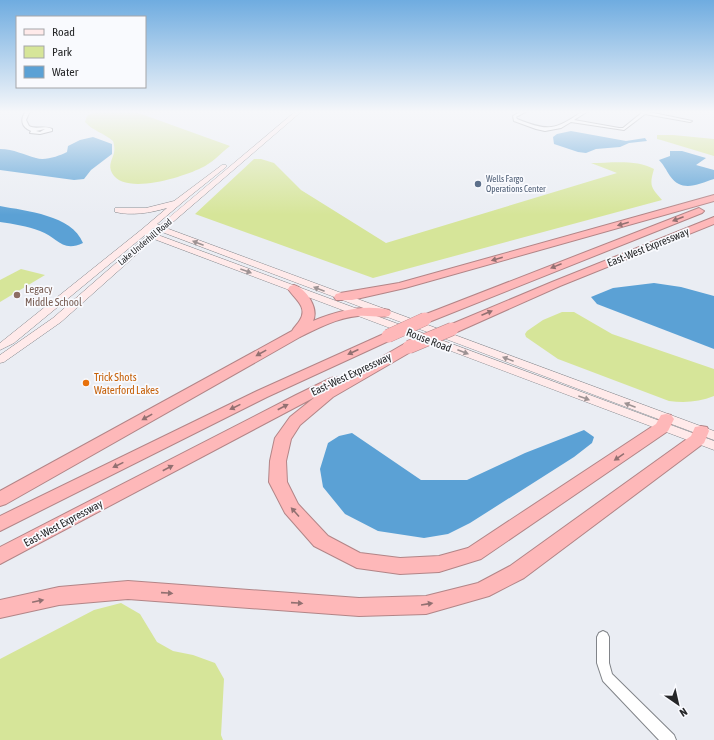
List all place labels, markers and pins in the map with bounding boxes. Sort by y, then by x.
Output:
place label: Wells Fargo Operations Center [486,174,546,194]
marker: Wells Fargo Operations Center [473,179,483,189]
place label: Legacy Middle School [25,283,82,308]
marker: Legacy Middle School [12,290,22,300]
place label: Trick Shots Waterford Lakes [94,371,159,396]
marker: Trick Shots Waterford Lakes [81,378,91,388]

